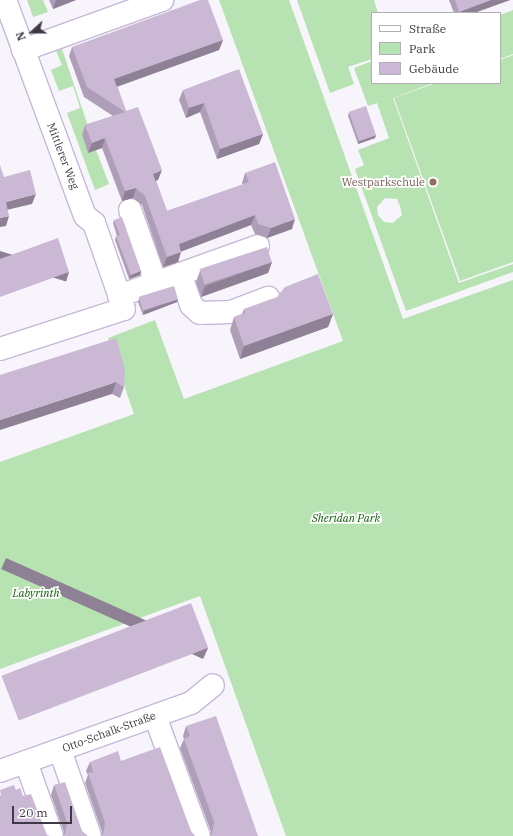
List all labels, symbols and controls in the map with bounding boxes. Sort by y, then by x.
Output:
north arrow [12,12,52,52]
legend [371,12,501,84]
text: Straße [409,21,446,36]
text: N [13,30,29,43]
text: Park [409,41,435,56]
text: Gebäude [409,61,459,76]
street label: Mittlerer Weg [44,121,82,191]
place label: Westparkschule [342,175,425,189]
marker: Westparkschule [428,177,438,187]
park label: Sheridan Park [312,511,380,525]
park label: Labyrinth [13,586,59,600]
street label: Otto-Schalk-Straße [60,709,158,755]
scale bar [14,798,74,824]
text: 20 m [19,805,48,820]

